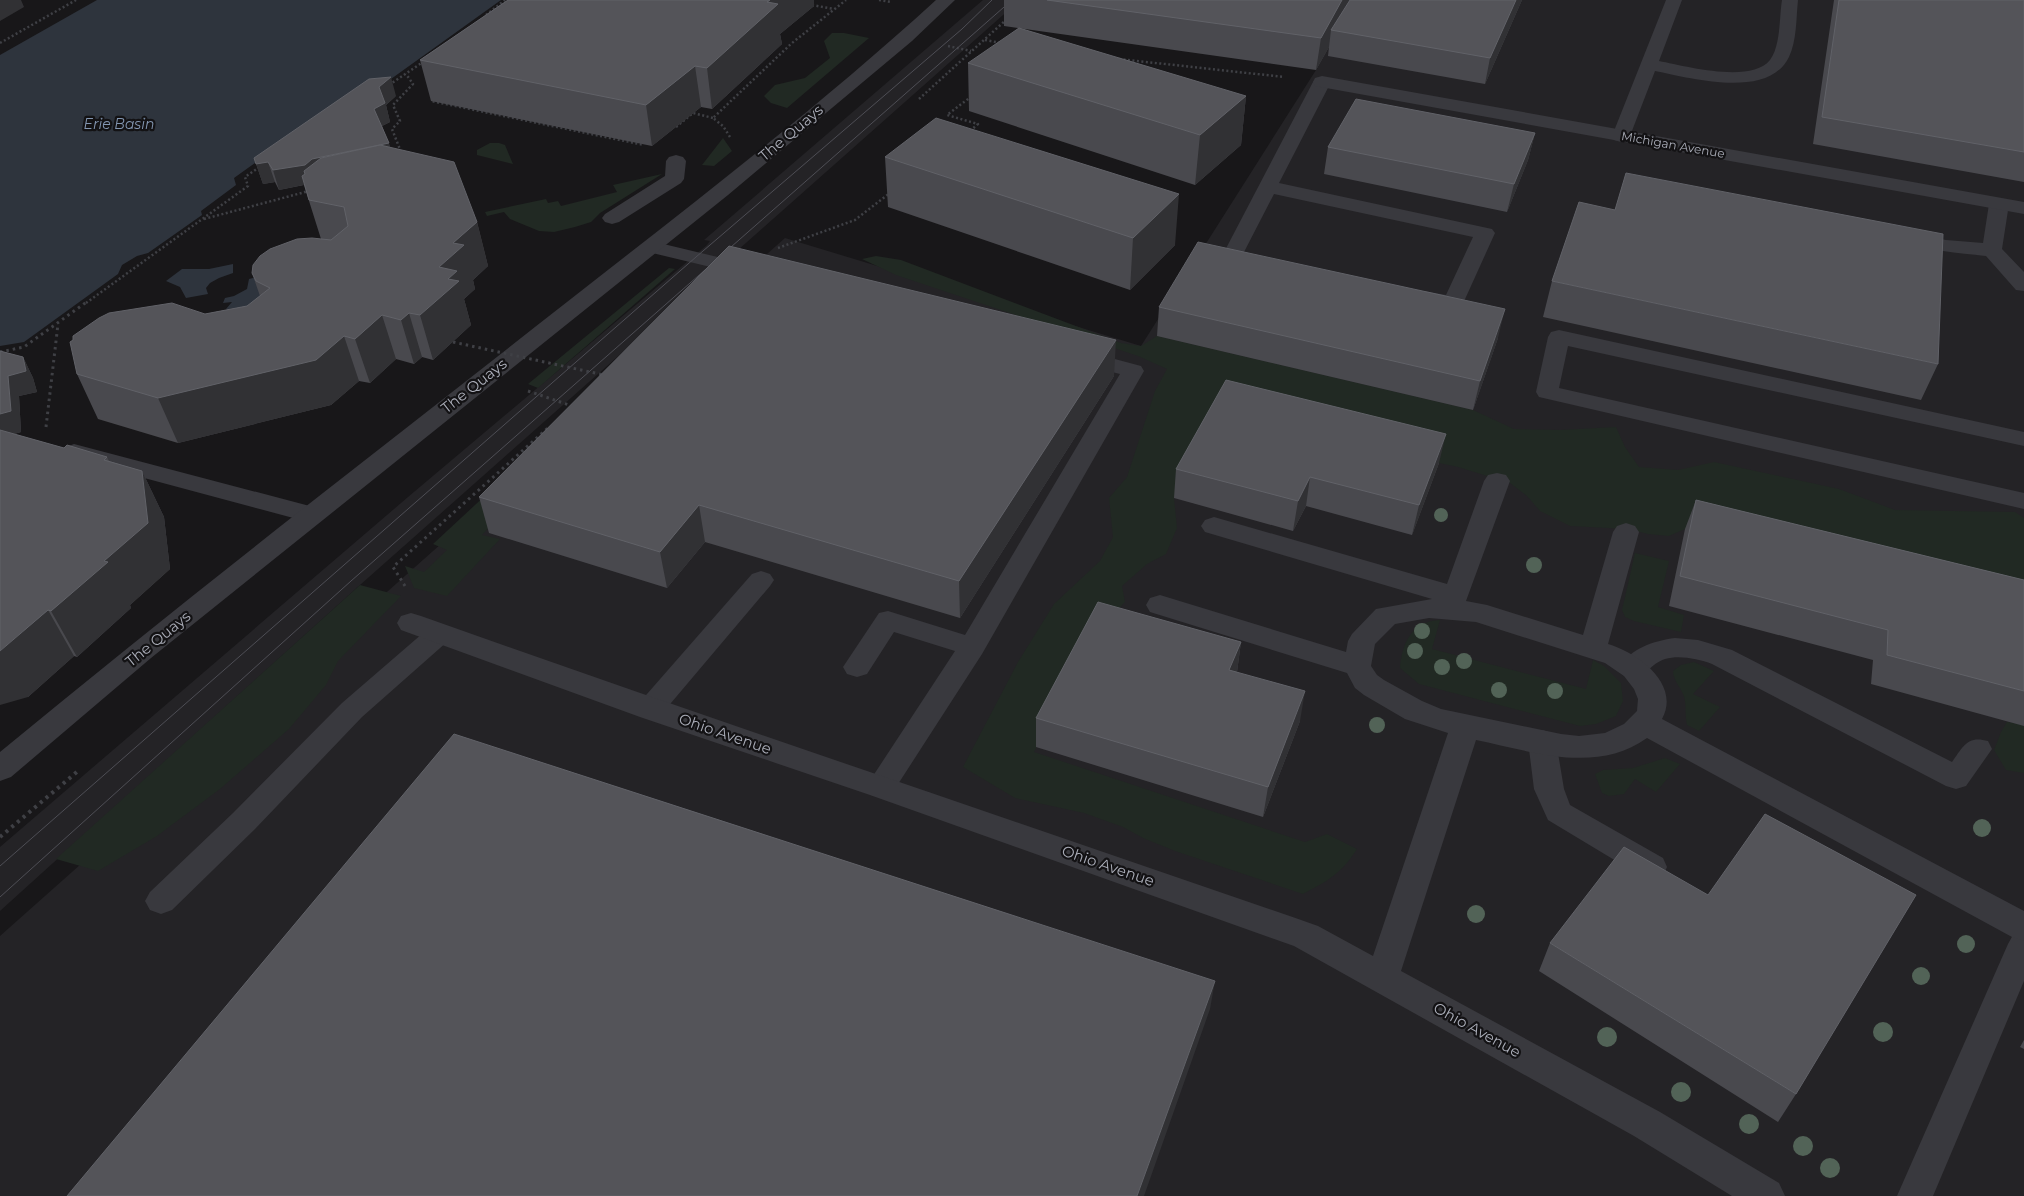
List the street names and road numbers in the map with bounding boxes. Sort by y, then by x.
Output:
street label: The Quays [755,100,827,165]
street label: Michigan Avenue [1620,128,1726,161]
street label: The Quays [437,354,510,417]
street label: The Quays [121,607,194,671]
street label: Ohio Avenue [676,709,774,758]
street label: Ohio Avenue [1059,841,1157,890]
street label: Ohio Avenue [1430,998,1524,1061]

